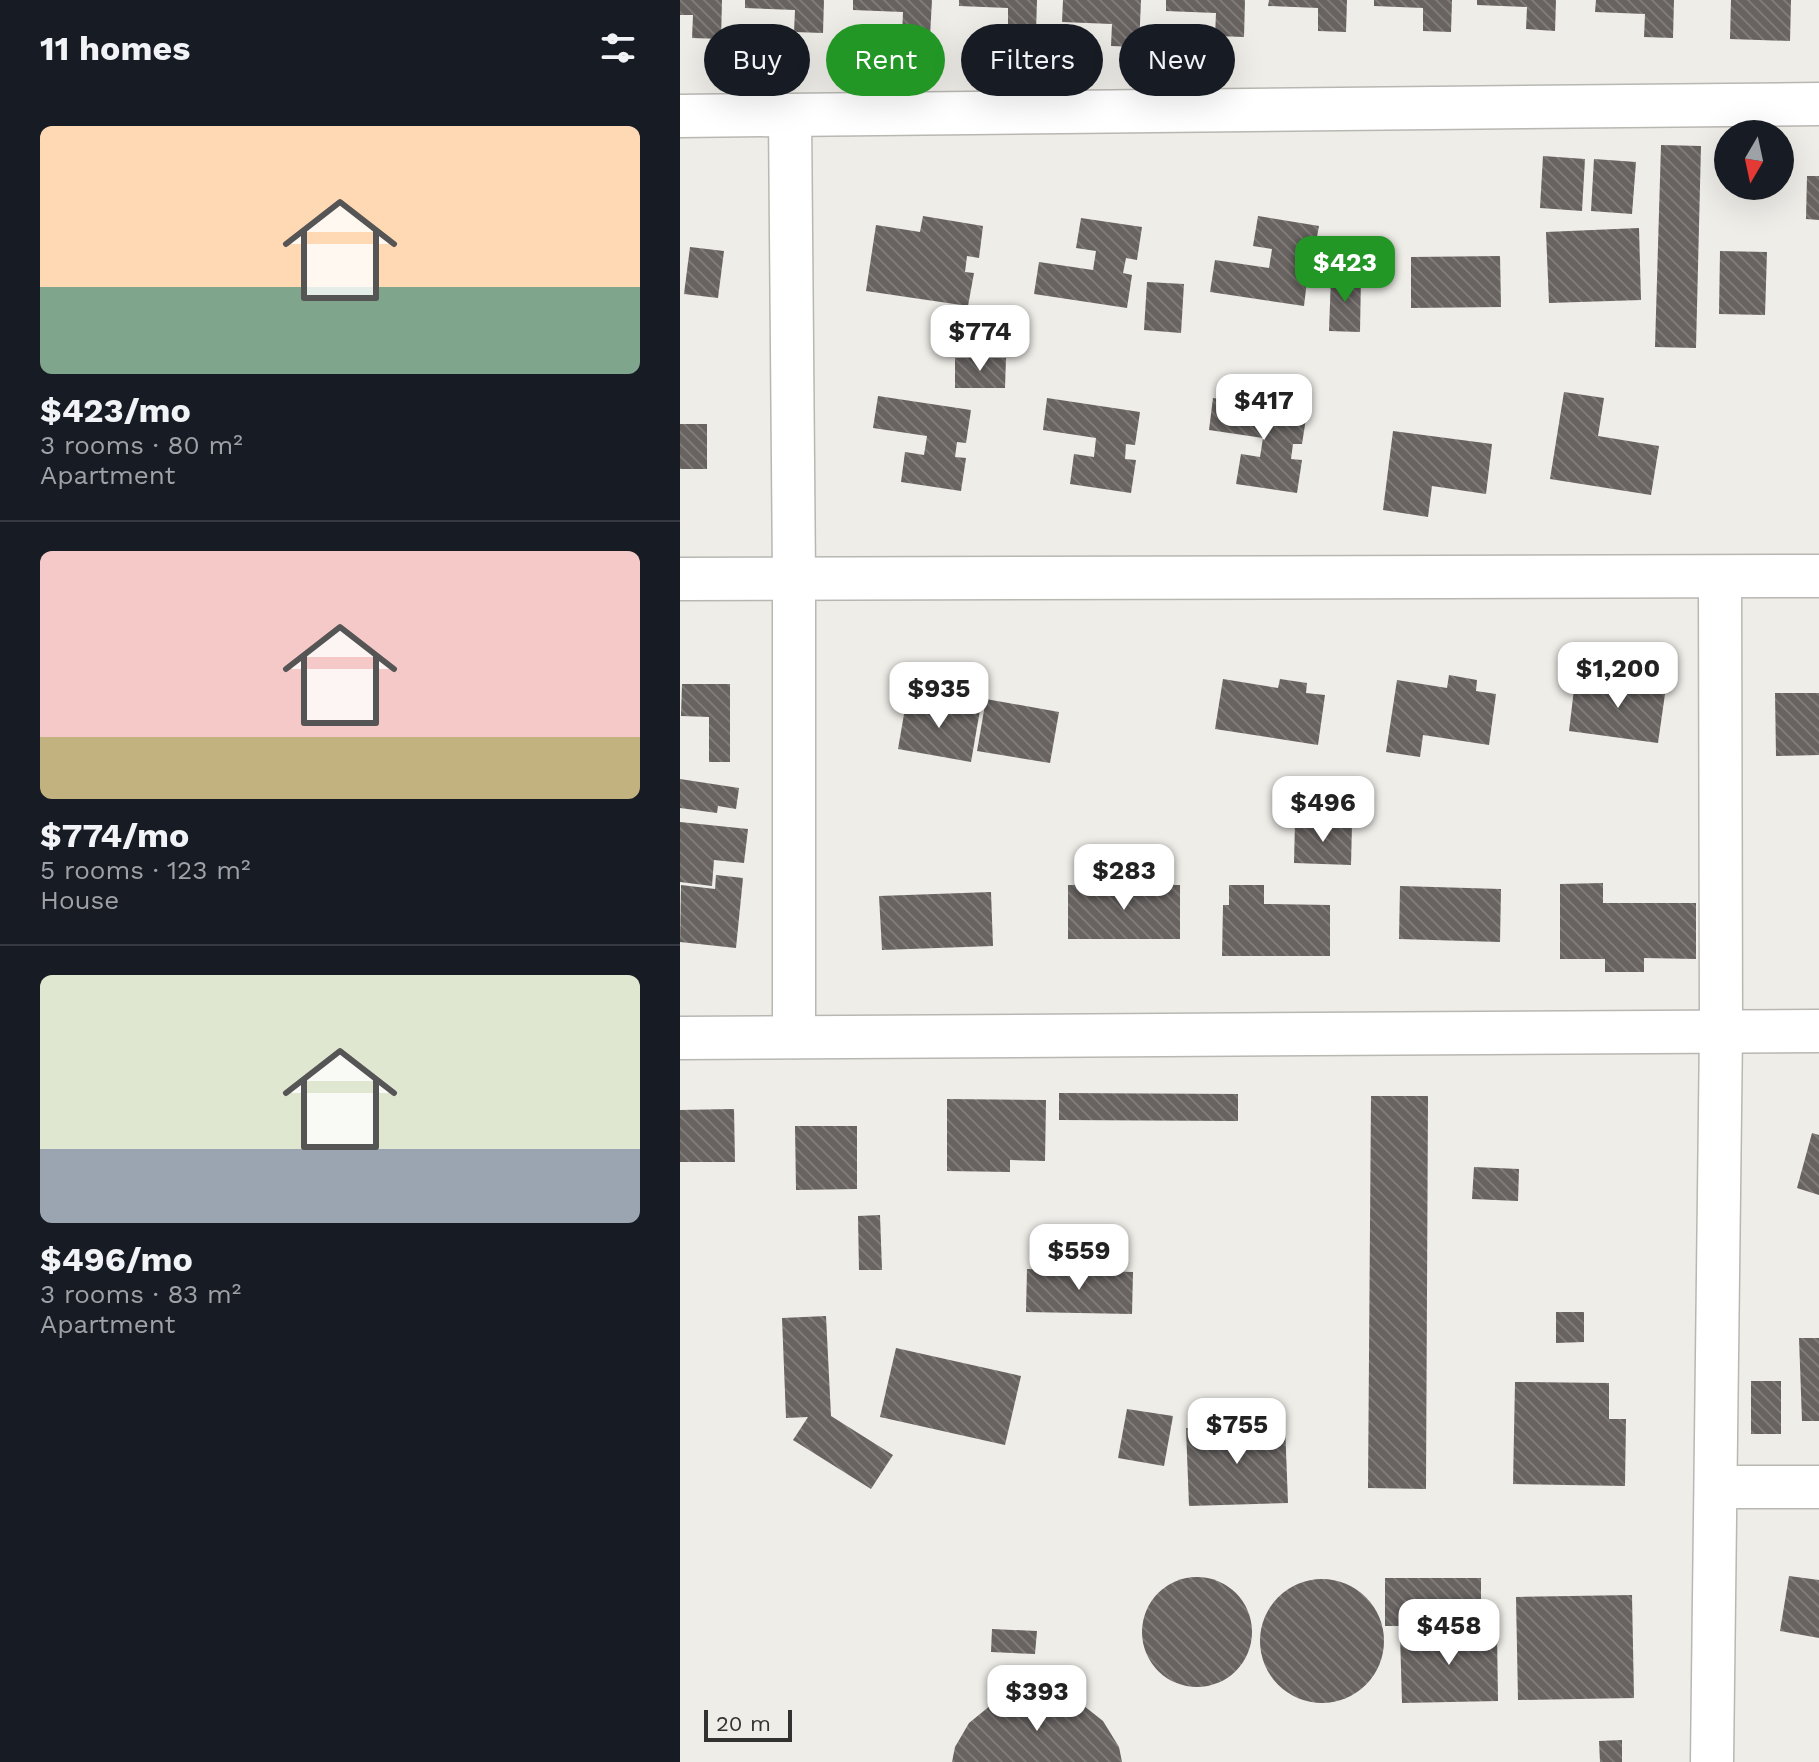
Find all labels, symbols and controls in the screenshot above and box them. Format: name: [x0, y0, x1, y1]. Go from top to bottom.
chip: Buy: [704, 24, 810, 96]
chip: Rent: [826, 24, 945, 96]
chip: Filters: [961, 24, 1103, 96]
chip: New: [1119, 24, 1235, 96]
icon: filters: [596, 26, 640, 70]
text: 11 homes: [40, 28, 190, 68]
north arrow: [1714, 120, 1794, 200]
map controls: [1714, 120, 1794, 200]
icon: home: [268, 178, 412, 322]
pin: $423: [1298, 236, 1392, 304]
text: $423: [1313, 247, 1377, 277]
pin: $774: [933, 305, 1027, 373]
text: $774: [949, 316, 1011, 346]
pin: $417: [1217, 374, 1311, 442]
text: $417: [1234, 385, 1294, 415]
text: $423/mo: [40, 390, 191, 430]
text: 3 rooms · 80 m²: [40, 430, 243, 460]
text: Apartment: [40, 460, 176, 490]
icon: home: [268, 603, 412, 747]
pin: $1,200: [1553, 642, 1683, 710]
text: $1,200: [1576, 653, 1660, 683]
pin: $935: [892, 662, 986, 730]
text: $935: [907, 673, 971, 703]
pin: $496: [1276, 776, 1370, 844]
text: $496: [1290, 787, 1356, 817]
text: $774/mo: [40, 815, 189, 855]
pin: $283: [1077, 844, 1171, 912]
text: 5 rooms · 123 m²: [40, 855, 251, 885]
text: $283: [1092, 855, 1156, 885]
text: House: [40, 885, 119, 915]
icon: home: [268, 1027, 412, 1171]
pin: $559: [1032, 1224, 1126, 1292]
text: $559: [1048, 1235, 1111, 1265]
text: $496/mo: [40, 1239, 193, 1279]
text: 3 rooms · 83 m²: [40, 1279, 241, 1309]
text: Apartment: [40, 1309, 176, 1339]
pin: $755: [1190, 1398, 1284, 1466]
text: $755: [1206, 1409, 1268, 1439]
pin: $458: [1402, 1599, 1496, 1667]
text: $458: [1417, 1610, 1481, 1640]
pin: $393: [990, 1665, 1084, 1733]
text: $393: [1005, 1676, 1069, 1706]
scale bar: [704, 1706, 792, 1742]
text: 20 m: [716, 1711, 771, 1736]

